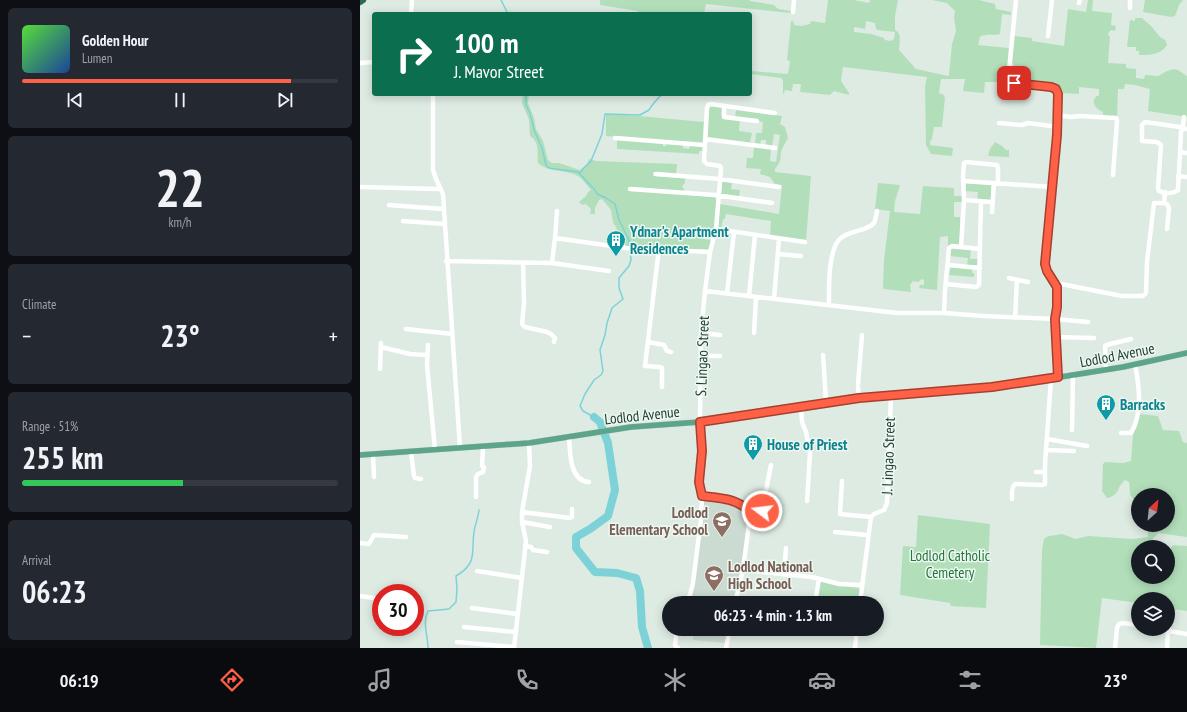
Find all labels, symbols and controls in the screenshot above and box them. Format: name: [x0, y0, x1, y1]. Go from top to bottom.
text: 100 m: [454, 24, 518, 61]
icon: right: [388, 28, 440, 80]
text: Golden Hour: [82, 31, 149, 50]
text: Lumen: [82, 50, 112, 67]
text: J. Mavor Street: [454, 60, 544, 83]
pin: [997, 66, 1031, 100]
icon: arrive: [1003, 72, 1025, 94]
icon: previous: [64, 89, 86, 111]
icon: pause: [169, 89, 191, 111]
icon: next: [274, 89, 296, 111]
text: 22: [155, 154, 205, 221]
text: km/h: [168, 214, 192, 231]
place label: Ydnar's Apartment Residences: [629, 222, 729, 258]
building icon: Ydnar's Apartment Residences: [605, 229, 627, 257]
text: Climate: [22, 296, 56, 313]
street label: S. Lingao Street: [691, 315, 713, 397]
text: 23°: [160, 316, 200, 355]
text: −: [22, 322, 31, 350]
text: +: [329, 322, 338, 350]
street label: Lodlod Avenue: [1078, 338, 1156, 372]
building icon: Barracks: [1095, 393, 1117, 421]
place label: Barracks: [1120, 395, 1165, 414]
street label: Lodlod Avenue: [603, 402, 681, 428]
street label: J. Lingao Street: [877, 417, 899, 496]
text: Range · 51%: [22, 418, 78, 435]
building icon: House of Priest: [742, 433, 764, 461]
place label: House of Priest: [767, 435, 848, 454]
text: 255 km: [22, 438, 103, 477]
north arrow: [1131, 488, 1175, 532]
map controls: [1131, 488, 1175, 636]
position arrow: [741, 490, 783, 532]
place label: Lodlod Elementary School: [609, 503, 708, 539]
school or university icon: Lodlod Elementary School: [711, 510, 733, 538]
button: search: [1131, 540, 1175, 584]
park label: Lodlod Catholic Cemetery: [910, 546, 991, 582]
text: Arrival: [22, 552, 51, 569]
place label: Lodlod National High School: [728, 557, 813, 593]
school or university icon: Lodlod National High School: [703, 564, 725, 592]
text: 06:23: [22, 572, 87, 611]
speed limit sign: 30: [372, 584, 424, 636]
button: layers: [1131, 592, 1175, 636]
text: 06:23 · 4 min · 1.3 km: [714, 606, 832, 625]
icon: directions: [218, 666, 246, 694]
icon: music: [366, 666, 394, 694]
icon: phone: [513, 666, 541, 694]
icon: climate: [661, 666, 689, 694]
icon: car: [808, 666, 836, 694]
icon: filters: [956, 666, 984, 694]
text: 06:19: [60, 669, 99, 692]
text: 23°: [1103, 669, 1127, 692]

